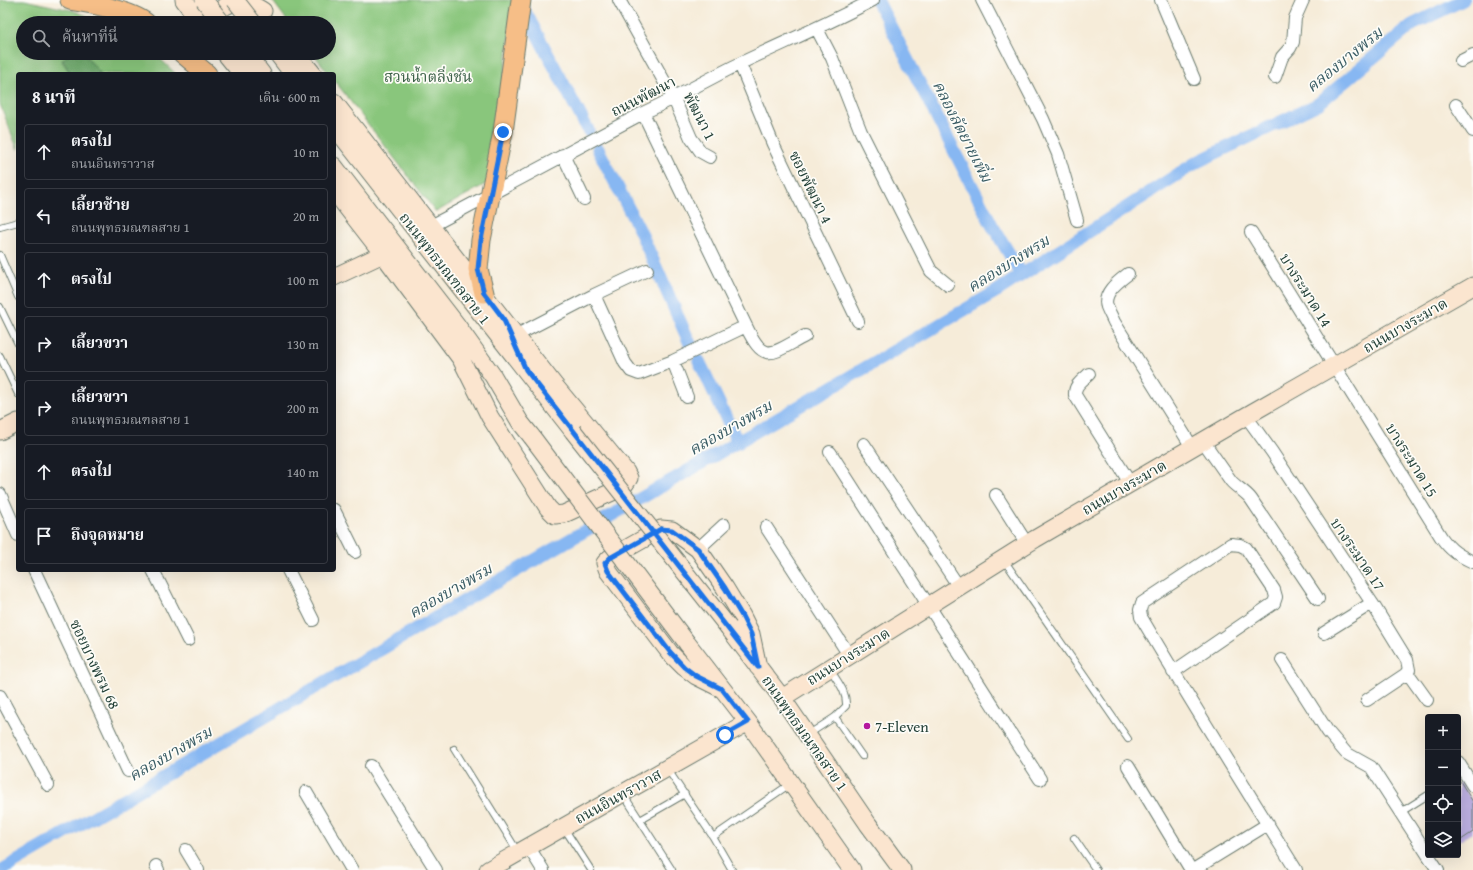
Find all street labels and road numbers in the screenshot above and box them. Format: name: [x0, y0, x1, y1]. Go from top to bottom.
street label: ถนนพัฒนา: [607, 71, 679, 121]
street label: พัฒนา 1: [679, 88, 721, 144]
street label: ซอยพัฒนา 4: [784, 147, 838, 227]
street label: ถนนพุทธมณฑลสาย 1: [394, 208, 495, 329]
street label: บางระมาด 14: [1275, 249, 1337, 331]
street label: ถนนบางระมาด: [1359, 292, 1451, 358]
street label: บางระมาด 15: [1381, 419, 1443, 501]
street label: ถนนบางระมาด: [1078, 454, 1170, 520]
street label: บางระมาด 17: [1326, 514, 1390, 594]
street label: ซอยบางพรม 68: [65, 616, 125, 712]
street label: ถนนบางระมาด: [802, 622, 894, 690]
street label: ถนนพุทธมณฑลสาย 1: [756, 671, 853, 796]
street label: ถนนอินทราวาส: [571, 763, 665, 829]

